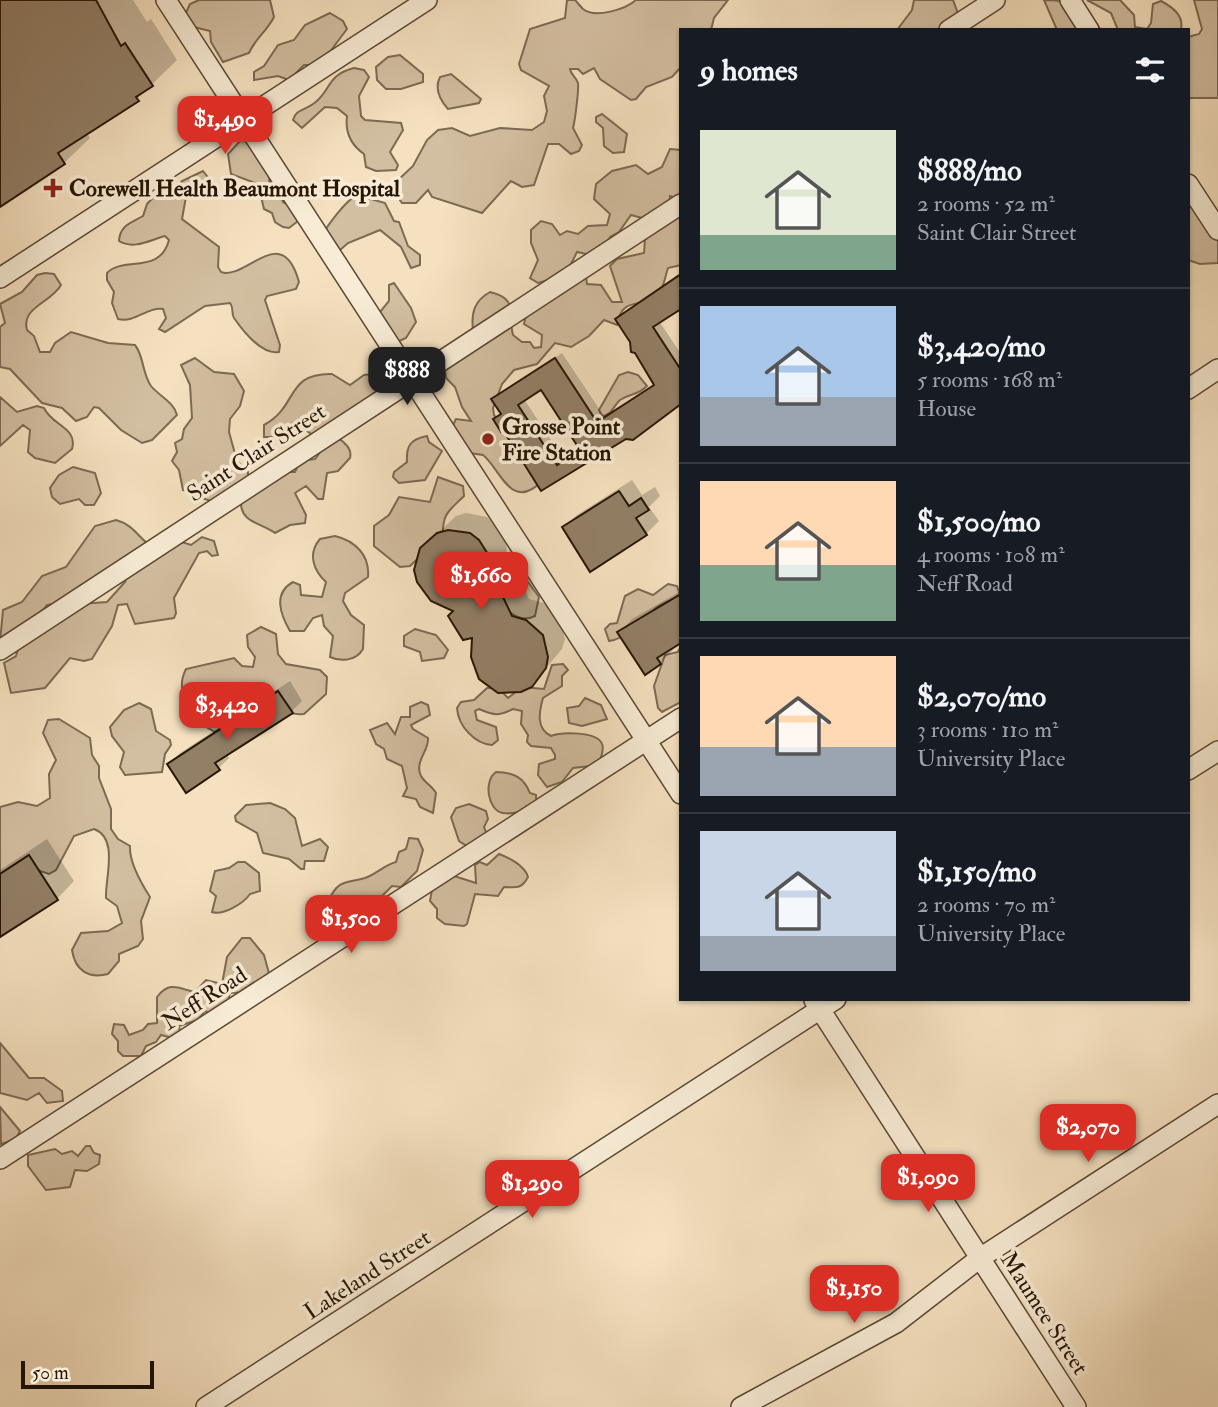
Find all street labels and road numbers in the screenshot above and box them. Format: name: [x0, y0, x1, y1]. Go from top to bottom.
street label: Saint Clair Street: [181, 397, 331, 508]
street label: Neff Road: [156, 960, 252, 1037]
street label: Lakeland Street: [299, 1223, 436, 1326]
street label: Maumee Street: [994, 1246, 1095, 1380]

